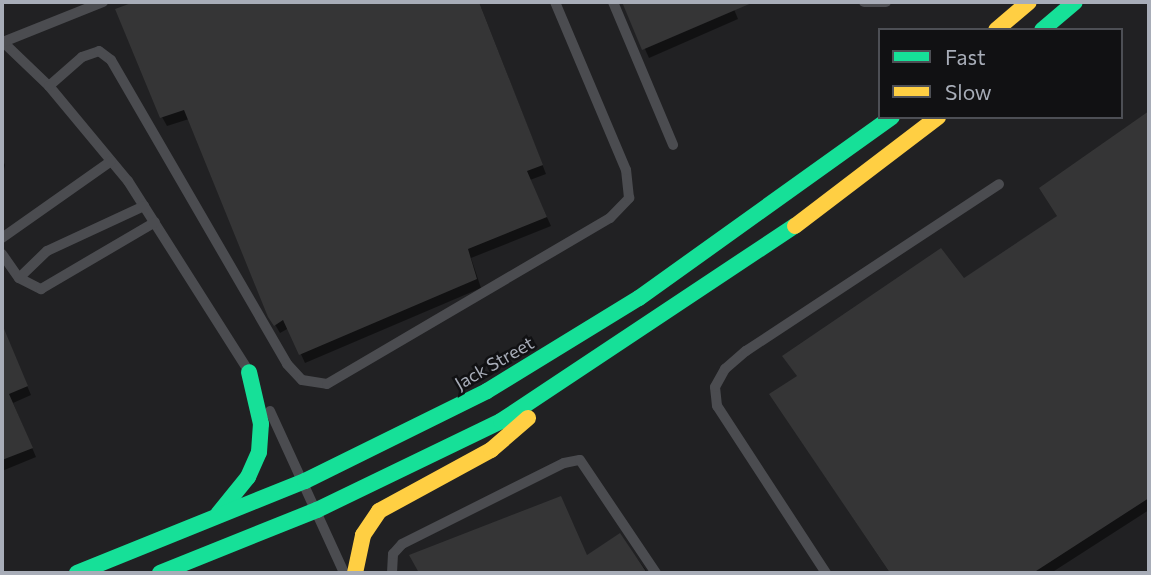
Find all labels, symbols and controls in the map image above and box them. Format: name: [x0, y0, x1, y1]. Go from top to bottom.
legend: [878, 28, 1123, 119]
text: Fast: [945, 44, 986, 69]
text: Slow: [945, 79, 992, 104]
street label: Jack Street: [451, 332, 537, 394]

